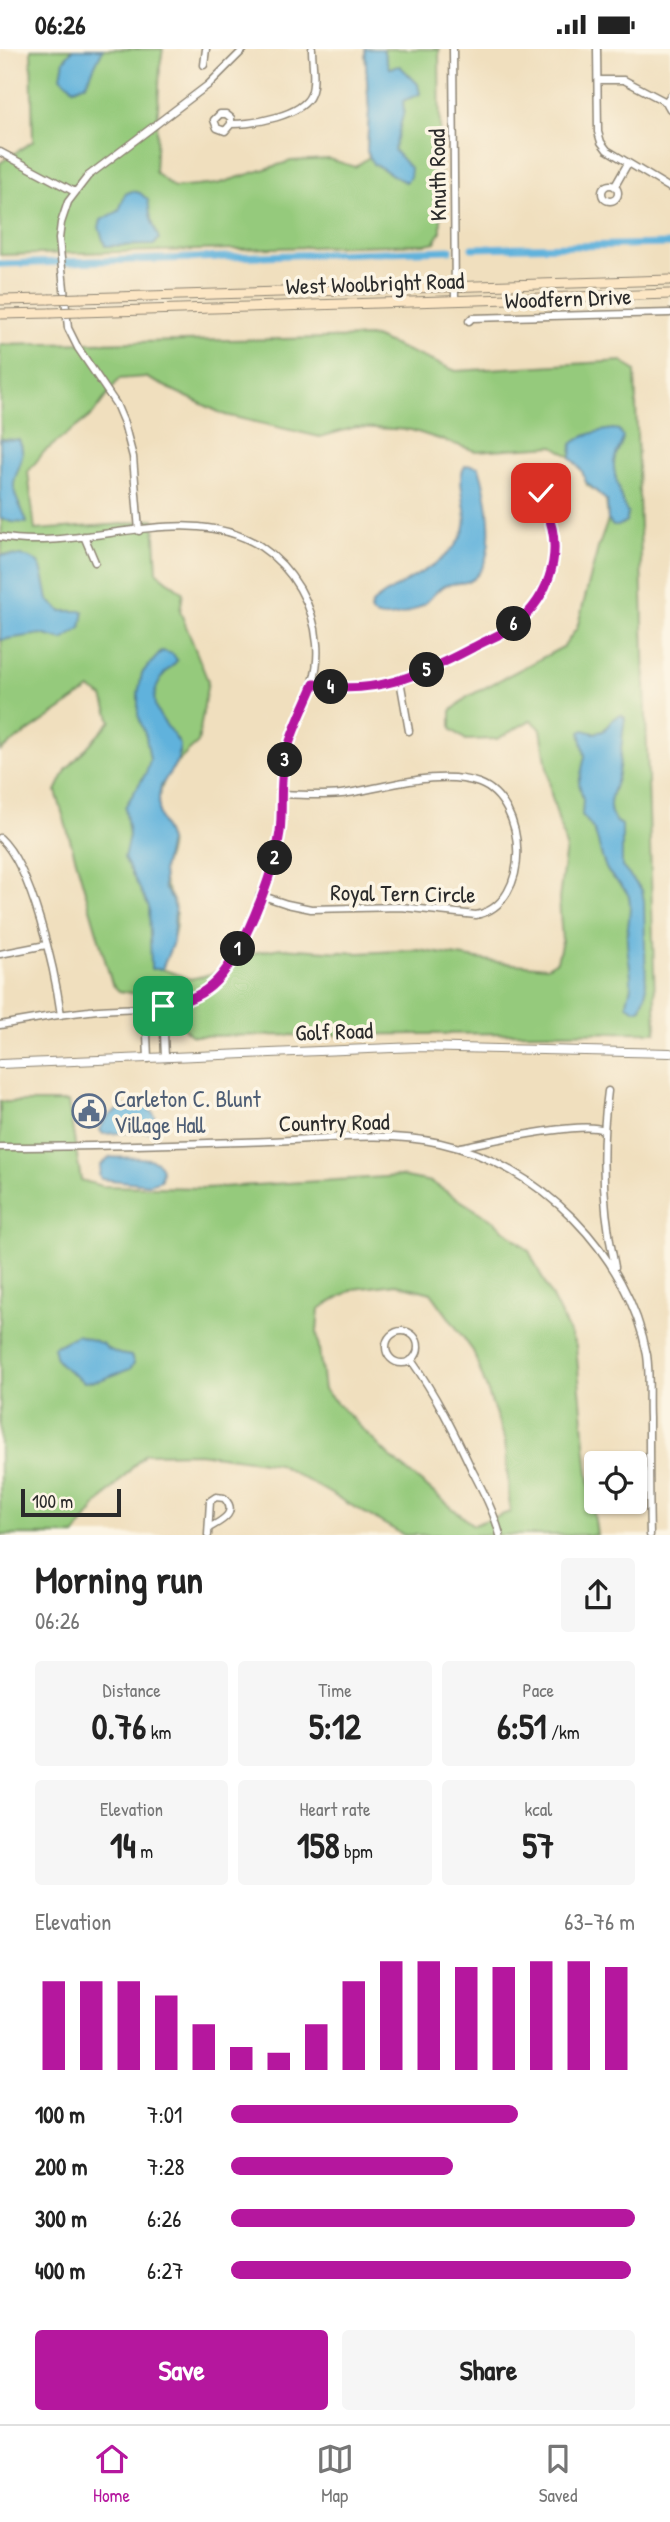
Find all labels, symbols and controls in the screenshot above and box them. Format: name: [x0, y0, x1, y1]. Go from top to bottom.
text: 06:26: [35, 7, 86, 42]
street label: Knuth Road: [421, 129, 453, 221]
street label: West Woolbright Road: [285, 264, 465, 302]
street label: Woodfern Drive: [504, 280, 632, 316]
pin: [511, 463, 571, 523]
icon: check: [522, 474, 560, 512]
pin: 6: [496, 607, 532, 641]
text: 6: [510, 610, 517, 636]
pin: 5: [410, 653, 444, 687]
text: 5: [422, 656, 431, 682]
pin: 4: [314, 669, 348, 705]
text: 4: [327, 673, 334, 699]
pin: 3: [268, 743, 302, 777]
text: 3: [280, 746, 289, 772]
pin: 2: [258, 841, 292, 875]
text: 2: [270, 844, 279, 870]
street label: Royal Tern Circle: [330, 876, 476, 910]
pin: 1: [220, 932, 256, 967]
text: 1: [234, 935, 241, 961]
pin: [133, 976, 193, 1036]
icon: arrive: [144, 987, 182, 1025]
street label: Golf Road: [295, 1014, 373, 1048]
place label: Carleton C. Blunt Village Hall: [114, 1083, 262, 1140]
public building icon: Carleton C. Blunt Village Hall: [70, 1092, 108, 1130]
street label: Country Road: [278, 1106, 390, 1138]
map controls: [584, 1451, 647, 1514]
button: locate: [584, 1451, 647, 1514]
scale bar: [21, 1486, 121, 1518]
text: 100 m: [32, 1488, 73, 1514]
text: Morning run: [35, 1553, 203, 1605]
button: share: [561, 1558, 635, 1632]
text: 06:26: [35, 1605, 80, 1636]
text: Distance: [103, 1677, 161, 1703]
text: Time: [318, 1677, 352, 1703]
text: Pace: [523, 1677, 554, 1703]
text: 0.76: [92, 1703, 146, 1750]
text: 5:12: [309, 1703, 361, 1750]
text: 6:51: [497, 1703, 547, 1750]
text: km: [146, 1719, 171, 1745]
text: /km: [547, 1719, 580, 1745]
text: Elevation: [100, 1796, 163, 1822]
text: Heart rate: [300, 1796, 370, 1822]
text: kcal: [524, 1796, 552, 1822]
text: 14: [110, 1822, 136, 1869]
text: 158: [297, 1822, 340, 1869]
text: 57: [522, 1822, 554, 1869]
text: m: [136, 1838, 153, 1864]
text: bpm: [340, 1838, 373, 1864]
text: Elevation: [35, 1906, 111, 1937]
text: 63–76 m: [564, 1906, 635, 1937]
text: 100 m: [35, 2099, 85, 2130]
text: 7:01: [147, 2099, 182, 2130]
text: 200 m: [35, 2151, 87, 2182]
text: 7:28: [147, 2151, 184, 2182]
text: 300 m: [35, 2203, 87, 2234]
text: 6:26: [147, 2203, 181, 2234]
text: 400 m: [35, 2255, 85, 2286]
text: 6:27: [147, 2255, 184, 2286]
button: Save: [35, 2330, 328, 2410]
button: Share: [342, 2330, 635, 2410]
tab: Home: [93, 2440, 131, 2508]
tab: Map: [316, 2440, 354, 2508]
tab: Saved: [539, 2440, 577, 2508]

